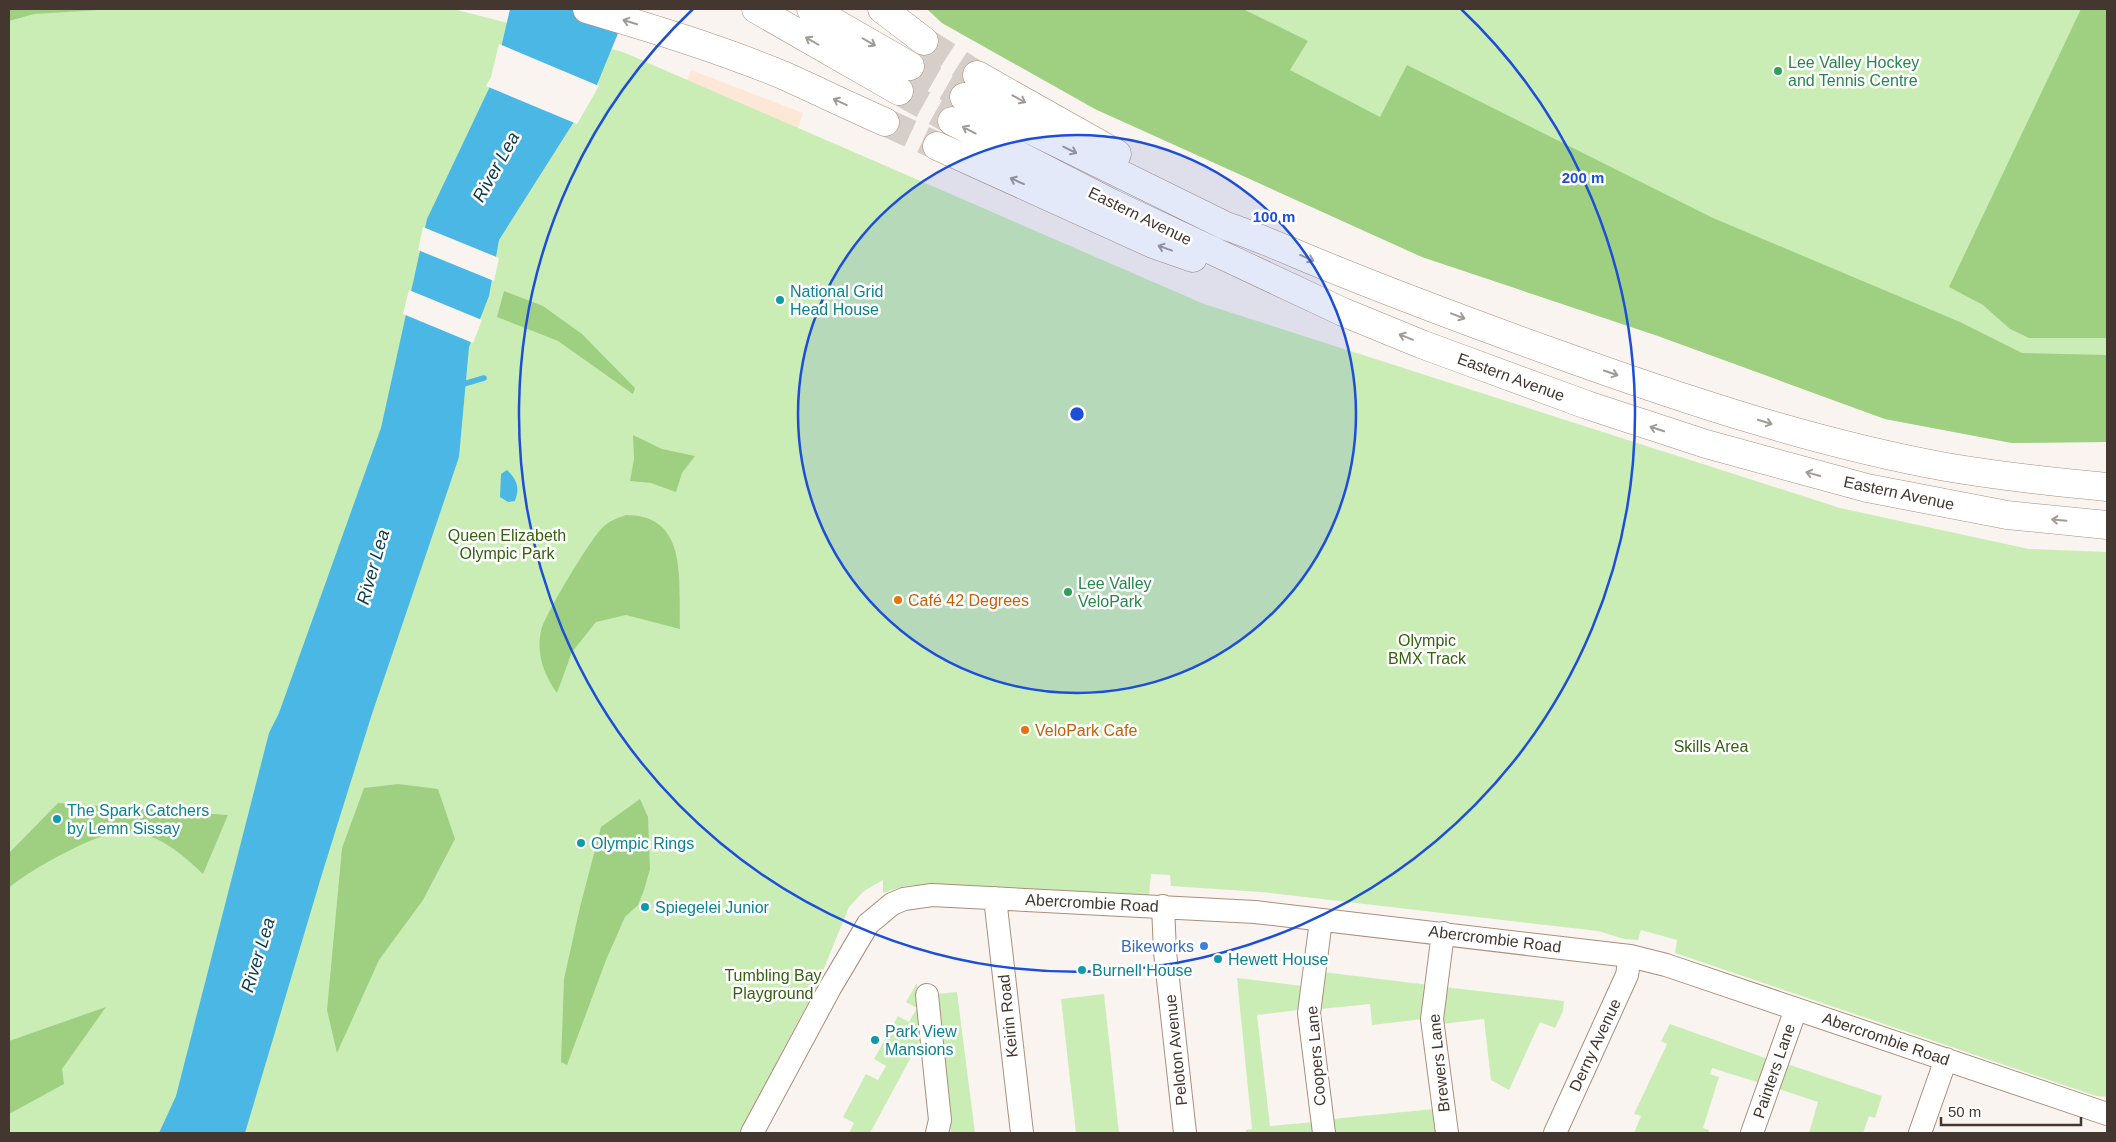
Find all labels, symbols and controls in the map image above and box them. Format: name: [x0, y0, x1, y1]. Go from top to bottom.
one-way arrow: [622, 16, 638, 26]
one-way arrow: [805, 35, 819, 45]
one-way arrow: [861, 38, 875, 48]
place label: Lee Valley Hockey and Tennis Centre: [1788, 54, 1919, 89]
marker: Lee Valley Hockey and Tennis Centre: [1772, 65, 1784, 77]
one-way arrow: [1011, 95, 1026, 104]
one-way arrow: [833, 96, 848, 106]
one-way arrow: [962, 124, 976, 134]
water label: River Lea: [469, 128, 523, 206]
one-way arrow: [1062, 146, 1077, 155]
text: 200 m: [1562, 169, 1604, 186]
one-way arrow: [1010, 176, 1025, 185]
street label: Eastern Avenue: [1086, 184, 1194, 248]
text: 100 m: [1253, 208, 1295, 225]
one-way arrow: [1158, 243, 1173, 252]
one-way arrow: [1299, 253, 1314, 263]
place label: National Grid Head House: [790, 283, 883, 318]
marker: National Grid Head House: [774, 294, 786, 306]
one-way arrow: [1450, 312, 1465, 321]
one-way arrow: [1399, 332, 1414, 342]
street label: Eastern Avenue: [1455, 350, 1567, 404]
one-way arrow: [1602, 368, 1618, 378]
centre of rings: [1068, 405, 1086, 423]
one-way arrow: [1757, 418, 1773, 428]
one-way arrow: [1650, 424, 1666, 433]
one-way arrow: [1806, 469, 1822, 479]
street label: Eastern Avenue: [1842, 473, 1956, 513]
one-way arrow: [2051, 515, 2067, 525]
water label: River Lea: [353, 527, 393, 607]
park label: Queen Elizabeth Olympic Park: [448, 527, 566, 562]
place label: Lee Valley VeloPark: [1078, 575, 1152, 610]
marker: Lee Valley VeloPark: [1062, 586, 1074, 598]
place label: Café 42 Degrees: [908, 592, 1029, 609]
marker: Café 42 Degrees: [892, 594, 904, 606]
park label: Olympic BMX Track: [1388, 632, 1467, 667]
place label: VeloPark Cafe: [1035, 722, 1137, 739]
marker: VeloPark Cafe: [1019, 724, 1031, 736]
park label: Skills Area: [1674, 738, 1748, 755]
place label: The Spark Catchers by Lemn Sissay: [67, 802, 209, 837]
marker: The Spark Catchers by Lemn Sissay: [51, 813, 63, 825]
place label: Olympic Rings: [591, 835, 694, 852]
marker: Olympic Rings: [575, 837, 587, 849]
street label: Abercrombie Road: [1025, 891, 1159, 915]
place label: Spiegelei Junior: [655, 899, 770, 916]
marker: Spiegelei Junior: [639, 901, 651, 913]
water label: River Lea: [237, 915, 279, 995]
street label: Abercrombie Road: [1428, 922, 1562, 956]
place label: Bikeworks: [1121, 938, 1194, 955]
marker: Bikeworks: [1198, 940, 1210, 952]
place label: Hewett House: [1228, 951, 1329, 968]
marker: Hewett House: [1212, 953, 1224, 965]
place label: Burnell House: [1092, 962, 1193, 979]
marker: Burnell House: [1076, 964, 1088, 976]
park label: Tumbling Bay Playground: [724, 967, 822, 1002]
street label: Keirin Road: [995, 974, 1021, 1058]
street label: Peloton Avenue: [1162, 993, 1190, 1106]
street label: Derny Avenue: [1566, 996, 1624, 1094]
street label: Coopers Lane: [1303, 1005, 1329, 1107]
street label: Abercrombie Road: [1820, 1009, 1952, 1069]
street label: Brewers Lane: [1425, 1013, 1453, 1113]
street label: Painters Lane: [1750, 1021, 1798, 1120]
place label: Park View Mansions: [885, 1023, 957, 1058]
marker: Park View Mansions: [869, 1034, 881, 1046]
scale bar: [1941, 1094, 2081, 1126]
text: 50 m: [1948, 1103, 1981, 1120]

